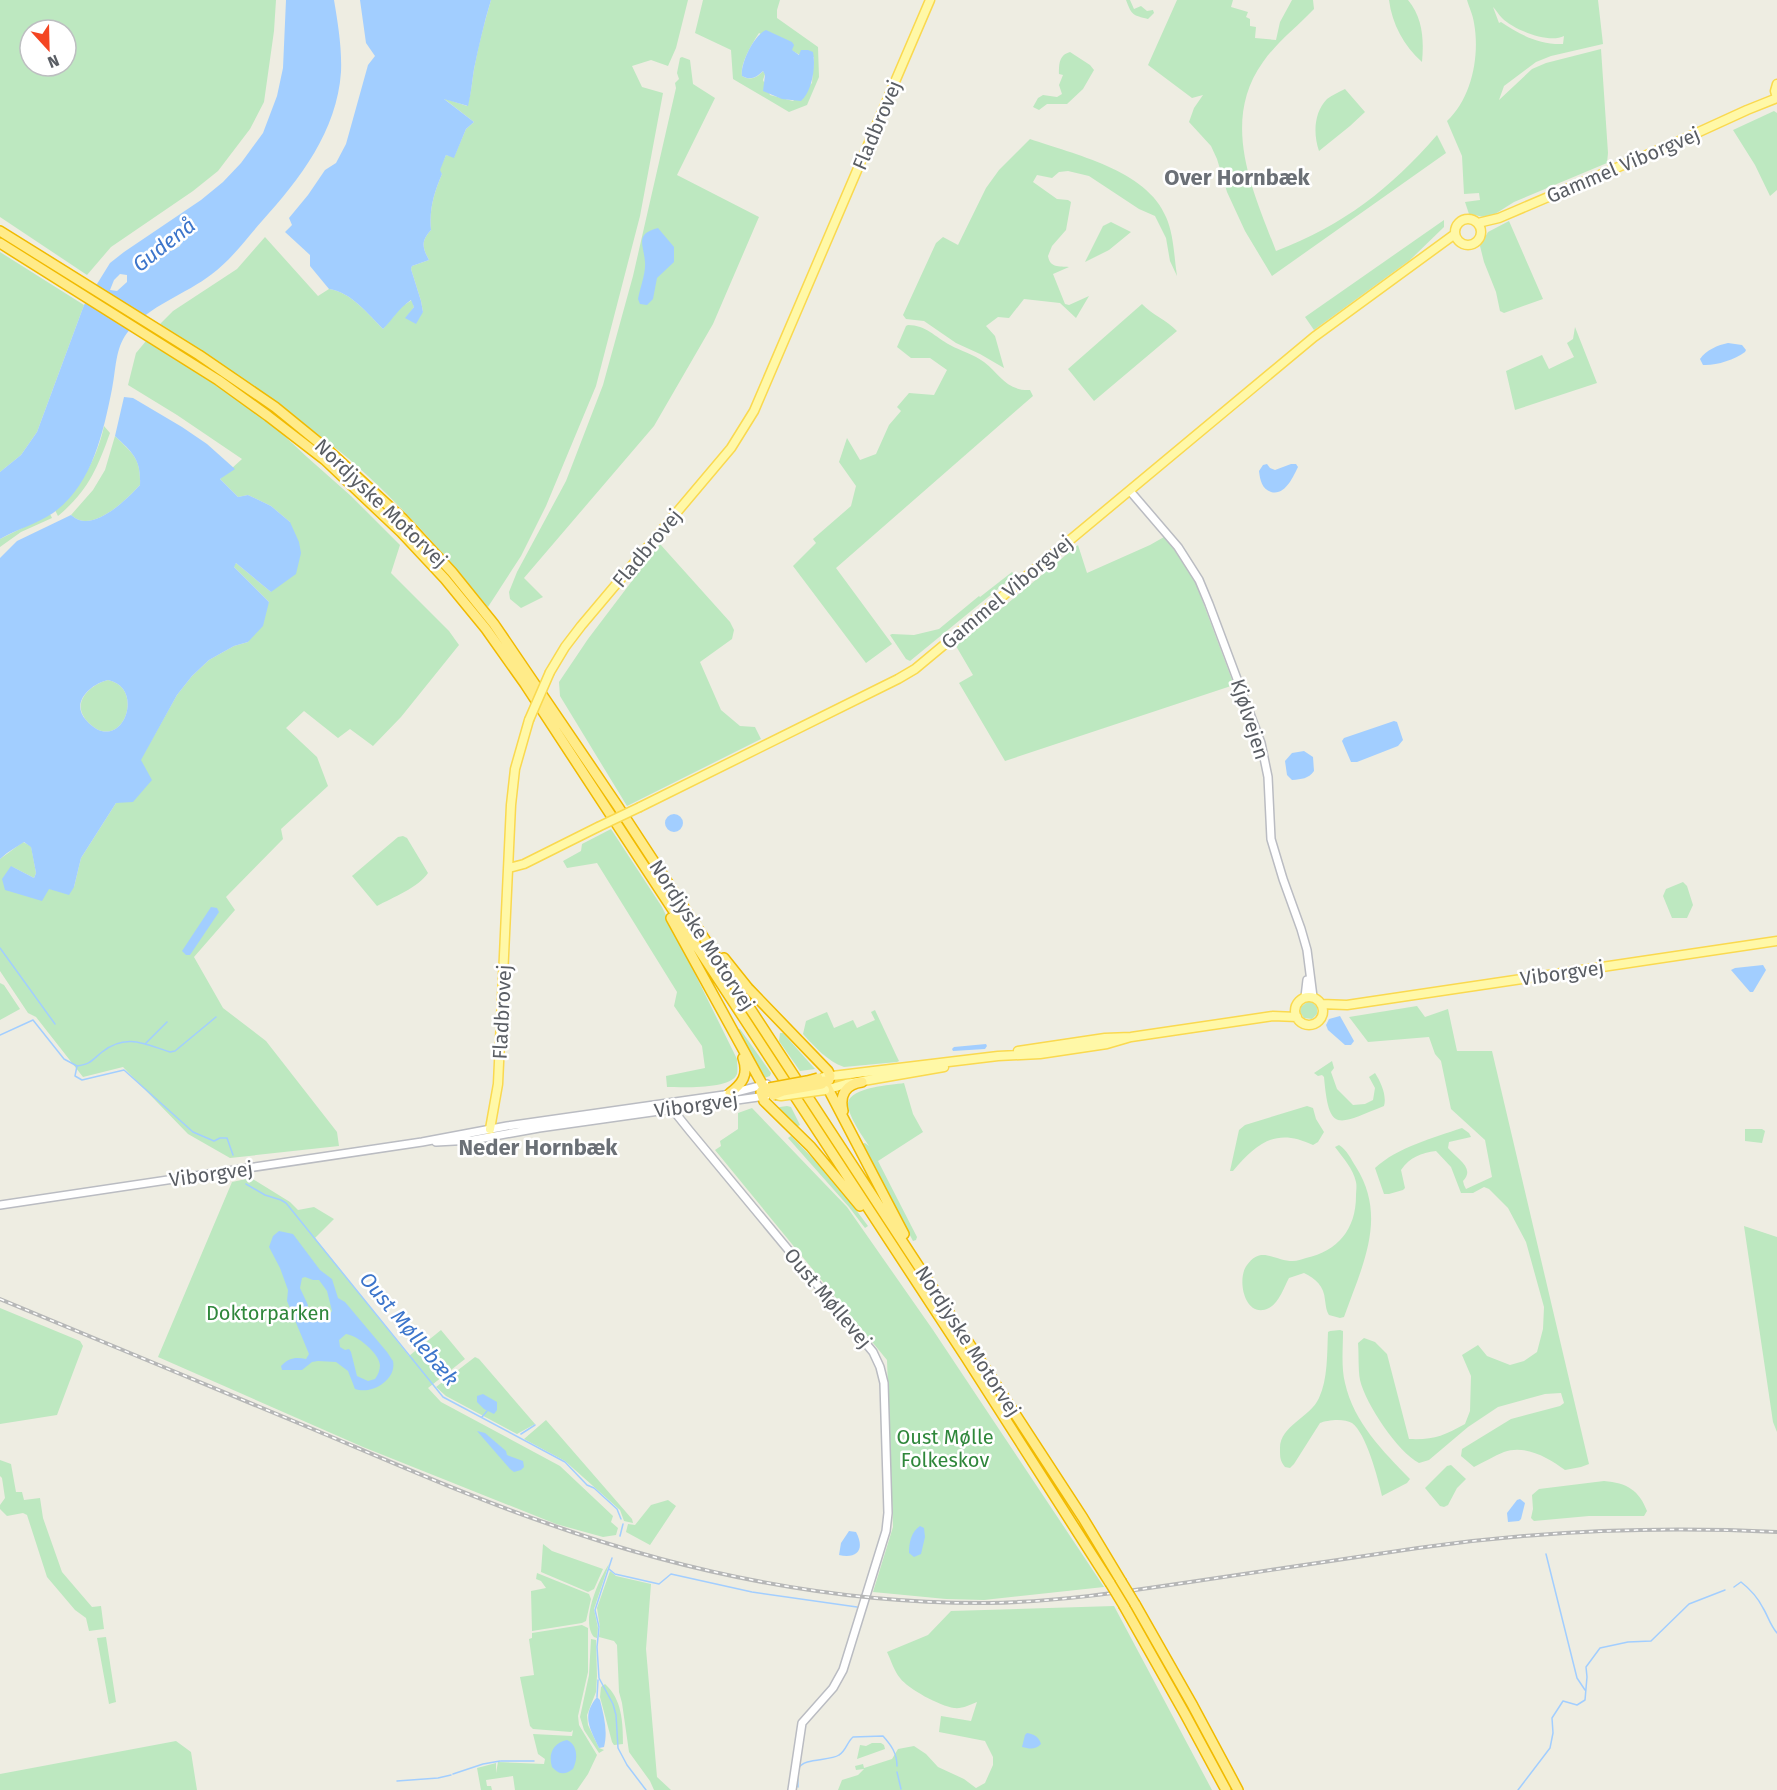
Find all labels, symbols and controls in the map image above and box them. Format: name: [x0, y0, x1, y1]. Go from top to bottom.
north arrow: [18, 18, 78, 78]
text: N: [45, 51, 62, 72]
street label: Fladbrovej: [847, 77, 907, 173]
street label: Gammel Viborgvej: [1543, 122, 1703, 208]
district label: Over Hornbæk: [1164, 164, 1311, 191]
water label: Gudenå: [127, 212, 201, 278]
street label: Nordjyske Motorvej: [310, 434, 452, 572]
street label: Fladbrovej: [607, 504, 687, 592]
street label: Gammel Viborgvej: [936, 530, 1078, 654]
street label: Kjølvejen: [1226, 676, 1274, 762]
street label: Nordjyske Motorvej: [644, 855, 760, 1015]
street label: Viborgvej: [1519, 955, 1605, 991]
street label: Fladbrovej: [488, 964, 516, 1060]
street label: Viborgvej: [653, 1087, 739, 1123]
district label: Neder Hornbæk: [459, 1134, 618, 1161]
street label: Viborgvej: [168, 1156, 254, 1192]
street label: Oust Møllevej: [779, 1243, 877, 1353]
street label: Nordjyske Motorvej: [910, 1261, 1026, 1421]
water label: Oust Møllebæk: [354, 1267, 464, 1391]
park label: Doktorparken: [206, 1301, 330, 1325]
park label: Oust Mølle Folkeskov: [896, 1425, 994, 1472]

